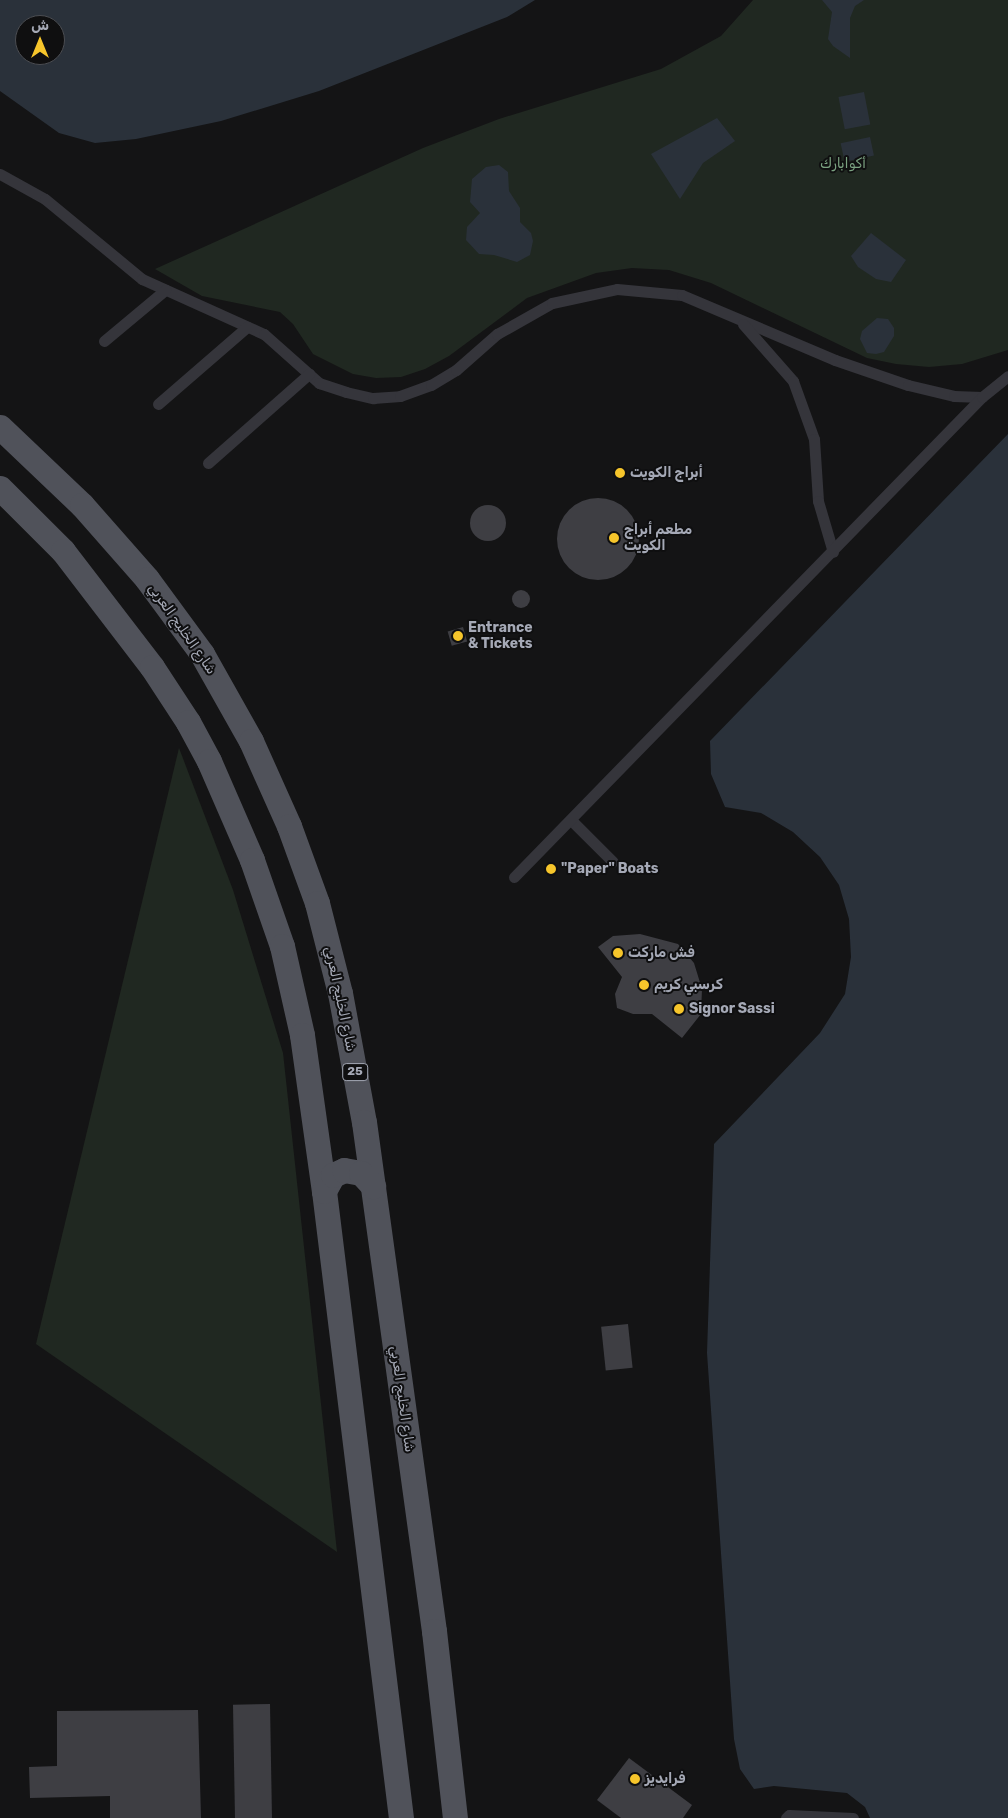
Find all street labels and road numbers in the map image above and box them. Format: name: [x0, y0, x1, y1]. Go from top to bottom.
street label: شارع الخليج العربي: [144, 580, 220, 678]
street label: شارع الخليج العربي: [321, 945, 359, 1053]
road number: 25: [341, 1062, 369, 1082]
street label: شارع الخليج العربي: [386, 1345, 418, 1453]

